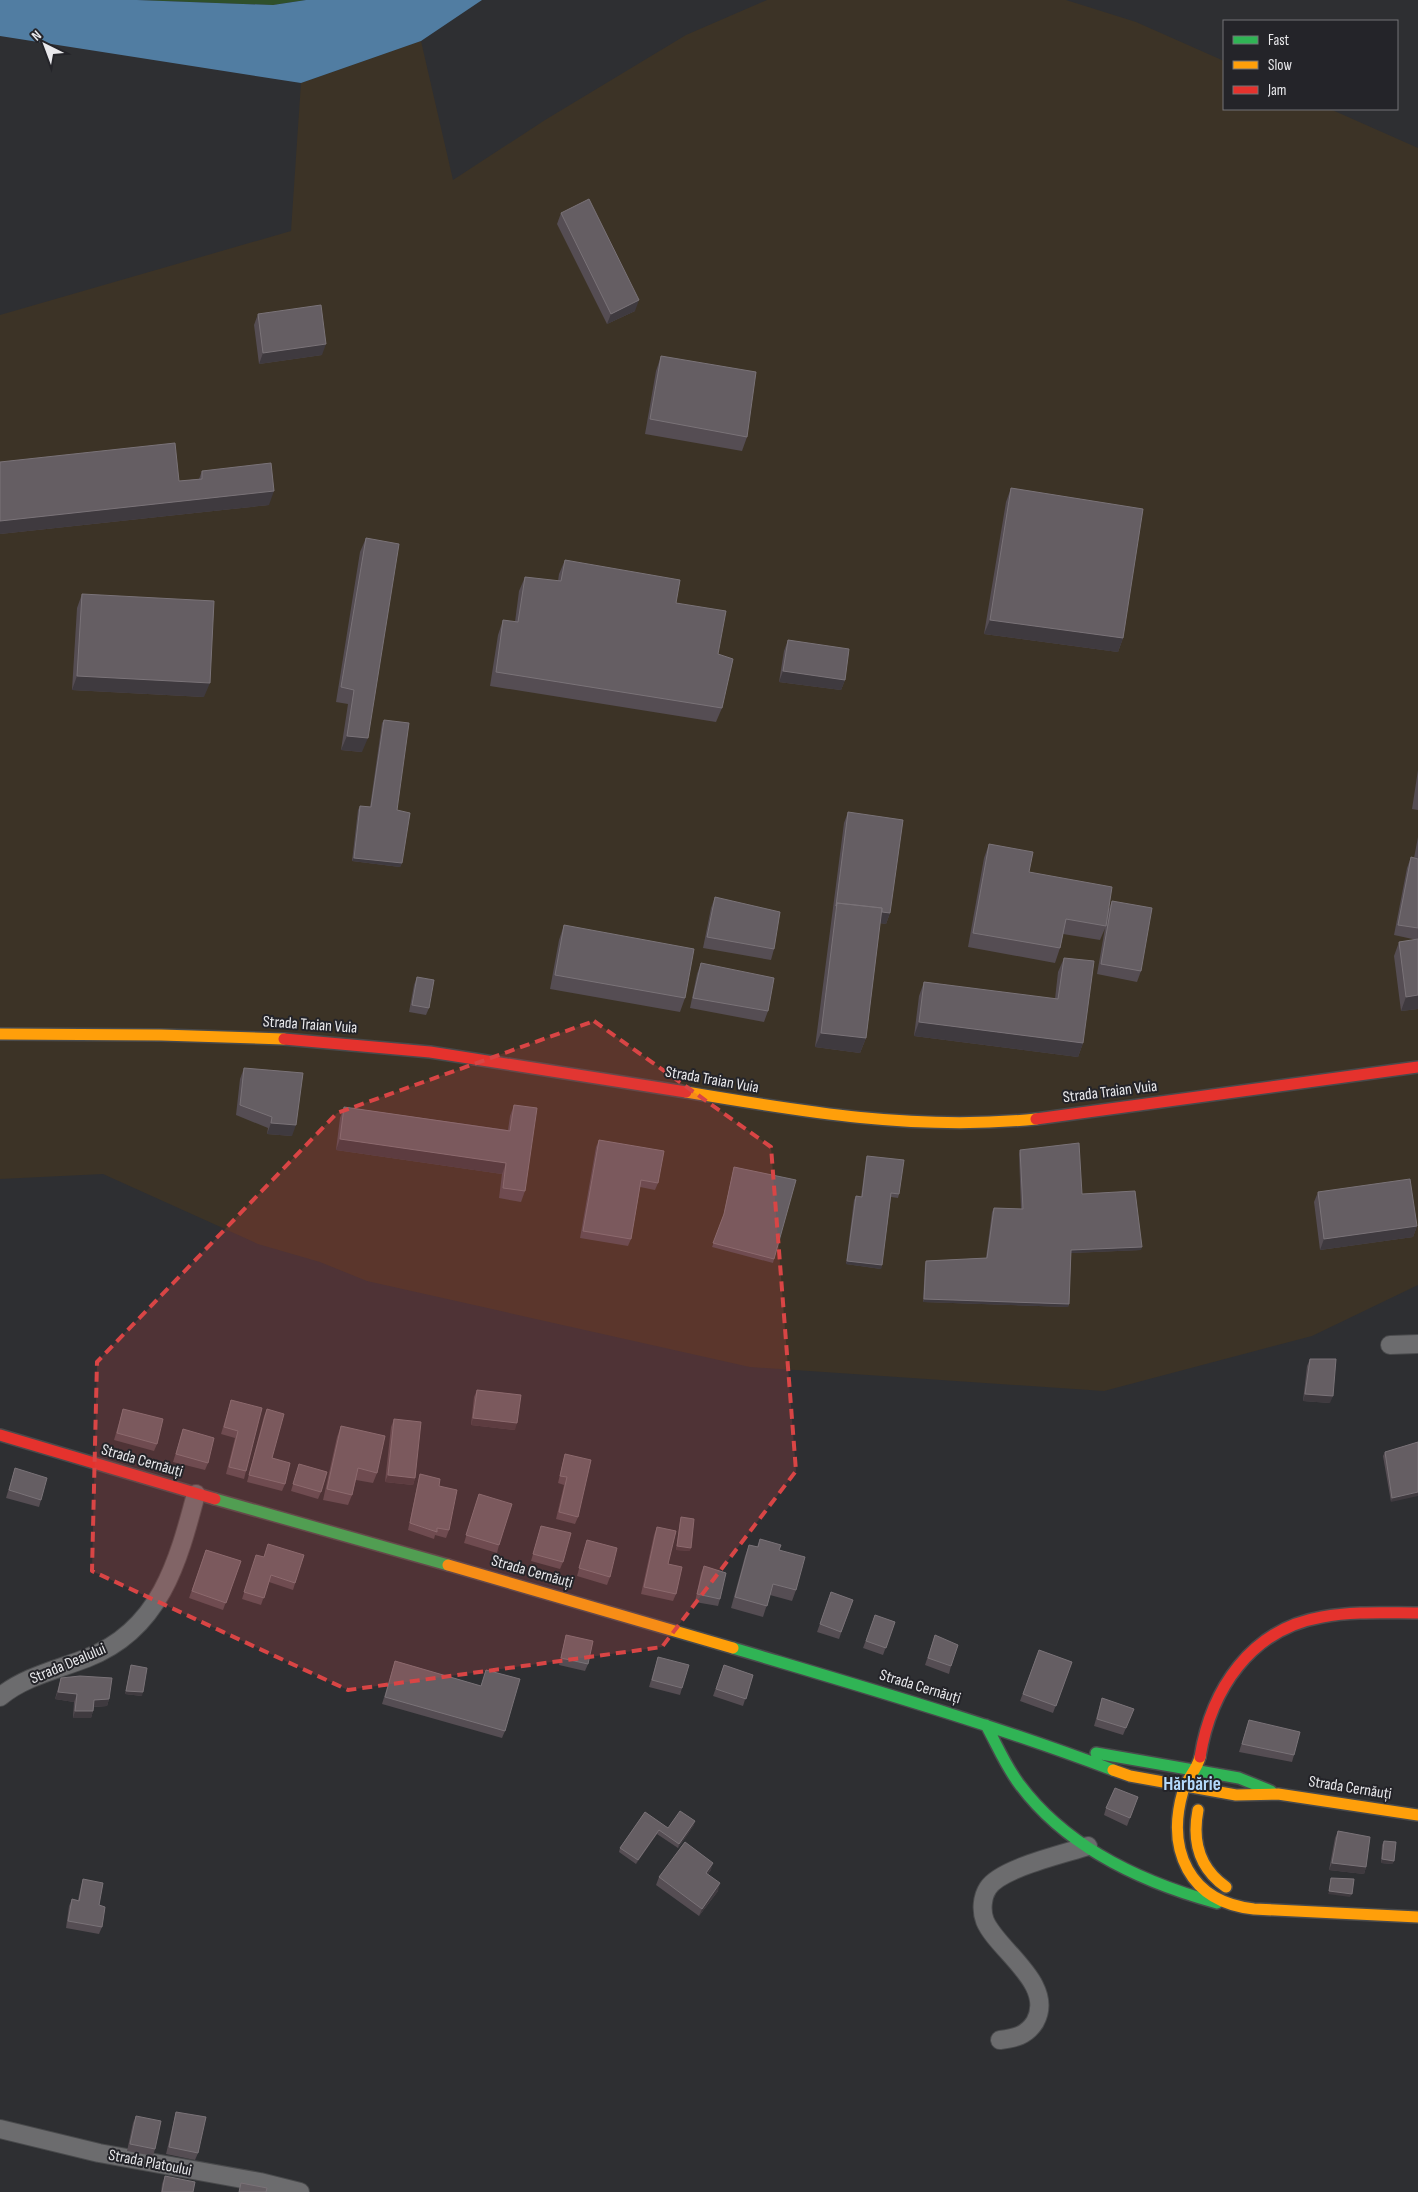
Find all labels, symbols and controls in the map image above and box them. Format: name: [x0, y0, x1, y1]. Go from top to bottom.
north arrow: [20, 20, 70, 70]
legend: [1223, 20, 1398, 110]
text: N: [28, 27, 45, 45]
text: Fast: [1268, 31, 1290, 50]
text: Slow: [1268, 56, 1292, 75]
text: Jam: [1267, 81, 1286, 100]
street label: Strada Traian Vuia: [262, 1012, 358, 1038]
street label: Strada Traian Vuia: [664, 1062, 760, 1098]
street label: Strada Traian Vuia: [1062, 1077, 1158, 1107]
street label: Strada Cernăuți: [99, 1440, 185, 1482]
street label: Strada Cernăuți: [489, 1551, 575, 1593]
street label: Strada Dealului: [27, 1640, 109, 1688]
street label: Strada Cernăuți: [877, 1666, 963, 1708]
street label: Strada Cernăuți: [1307, 1772, 1393, 1804]
district label: Hărbărie: [1163, 1773, 1221, 1796]
street label: Strada Platoului: [107, 2146, 193, 2180]

